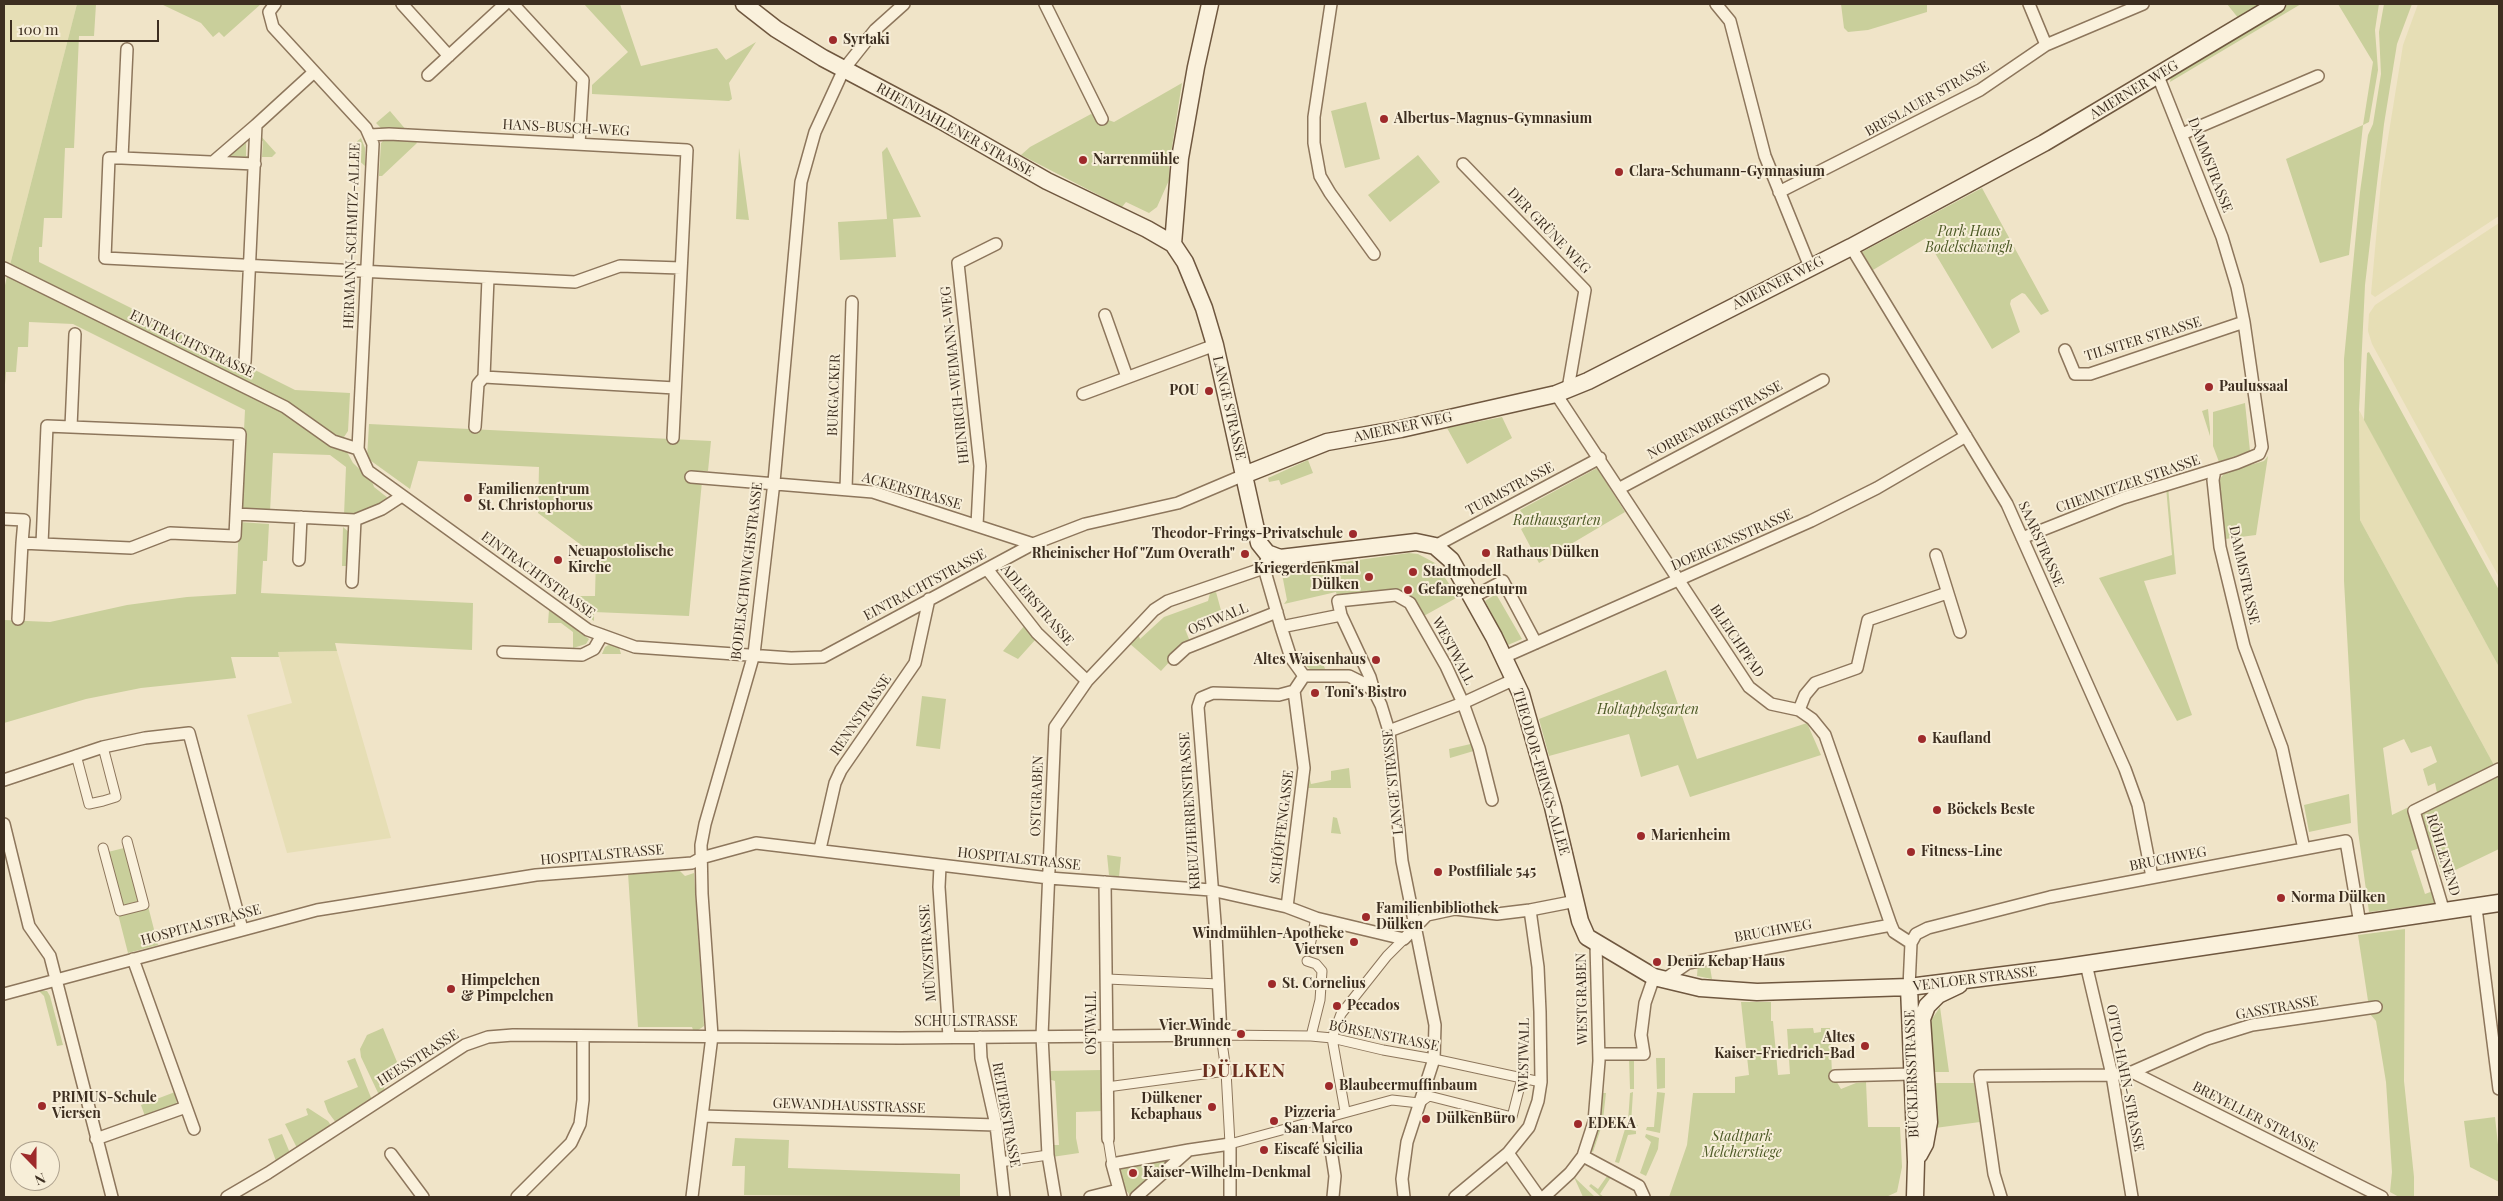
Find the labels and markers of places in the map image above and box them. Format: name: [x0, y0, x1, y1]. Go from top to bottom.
place label: Syrtaki: [843, 32, 890, 48]
marker: Syrtaki: [827, 34, 839, 46]
place label: Albertus-Magnus-Gymnasium: [1394, 111, 1592, 127]
marker: Albertus-Magnus-Gymnasium: [1378, 113, 1390, 125]
place label: Narrenmühle: [1093, 152, 1179, 168]
marker: Narrenmühle: [1077, 154, 1089, 166]
place label: Clara-Schumann-Gymnasium: [1629, 164, 1825, 180]
marker: Clara-Schumann-Gymnasium: [1613, 166, 1625, 178]
place label: Paulussaal: [2219, 379, 2288, 395]
marker: Paulussaal: [2203, 381, 2215, 393]
place label: POU: [1169, 383, 1199, 399]
marker: POU: [1203, 385, 1215, 397]
place label: Familienzentrum St. Christophorus: [478, 482, 593, 514]
marker: Familienzentrum St. Christophorus: [462, 492, 474, 504]
place label: Theodor-Frings-Privatschule: [1152, 526, 1343, 542]
marker: Theodor-Frings-Privatschule: [1347, 528, 1359, 540]
place label: Neuapostolische Kirche: [568, 544, 674, 576]
place label: Rathaus Dülken: [1496, 545, 1599, 561]
place label: Rheinischer Hof "Zum Overath": [1032, 546, 1235, 562]
marker: Rathaus Dülken: [1480, 547, 1492, 559]
marker: Rheinischer Hof "Zum Overath": [1239, 548, 1251, 560]
marker: Neuapostolische Kirche: [552, 554, 564, 566]
place label: Kriegerdenkmal Dülken: [1254, 561, 1359, 594]
place label: Stadtmodell: [1423, 564, 1501, 580]
marker: Stadtmodell: [1407, 566, 1419, 578]
marker: Kriegerdenkmal Dülken: [1363, 571, 1375, 583]
place label: Gefangenenturm: [1418, 582, 1527, 598]
marker: Gefangenenturm: [1402, 584, 1414, 596]
place label: Altes Waisenhaus: [1254, 652, 1366, 668]
marker: Altes Waisenhaus: [1370, 654, 1382, 666]
place label: Toni's Bistro: [1325, 685, 1407, 701]
marker: Toni's Bistro: [1309, 687, 1321, 699]
place label: Kaufland: [1932, 731, 1991, 747]
marker: Kaufland: [1916, 733, 1928, 745]
place label: Böckels Beste: [1947, 802, 2035, 818]
marker: Böckels Beste: [1931, 804, 1943, 816]
place label: Marienheim: [1651, 828, 1730, 844]
marker: Marienheim: [1635, 830, 1647, 842]
place label: Fitness-Line: [1921, 844, 2002, 860]
marker: Fitness-Line: [1905, 846, 1917, 858]
place label: Postfiliale 545: [1448, 864, 1536, 880]
marker: Postfiliale 545: [1432, 866, 1444, 878]
place label: Norma Dülken: [2291, 890, 2386, 906]
marker: Norma Dülken: [2275, 892, 2287, 904]
place label: Familienbibliothek Dülken: [1376, 901, 1499, 934]
marker: Familienbibliothek Dülken: [1360, 911, 1372, 923]
place label: Windmühlen-Apotheke Viersen: [1193, 926, 1344, 959]
marker: Windmühlen-Apotheke Viersen: [1348, 936, 1360, 948]
place label: Deniz Kebap Haus: [1667, 954, 1785, 970]
marker: Deniz Kebap Haus: [1651, 956, 1663, 968]
place label: Himpelchen & Pimpelchen: [461, 973, 554, 1006]
place label: St. Cornelius: [1282, 976, 1366, 992]
marker: St. Cornelius: [1266, 978, 1278, 990]
marker: Himpelchen & Pimpelchen: [445, 983, 457, 995]
place label: Pecados: [1347, 998, 1400, 1014]
marker: Pecados: [1331, 1000, 1343, 1012]
place label: Vier Winde Brunnen: [1159, 1018, 1231, 1050]
marker: Vier Winde Brunnen: [1235, 1028, 1247, 1040]
place label: Altes Kaiser-Friedrich-Bad: [1714, 1030, 1855, 1062]
marker: Altes Kaiser-Friedrich-Bad: [1859, 1040, 1871, 1052]
place label: Blaubeermuffinbaum: [1339, 1078, 1477, 1094]
marker: Blaubeermuffinbaum: [1323, 1080, 1335, 1092]
place label: PRIMUS-Schule Viersen: [52, 1090, 157, 1122]
place label: Dülkener Kebaphaus: [1131, 1091, 1202, 1124]
marker: PRIMUS-Schule Viersen: [36, 1100, 48, 1112]
marker: Dülkener Kebaphaus: [1206, 1101, 1218, 1113]
place label: Pizzeria San Marco: [1284, 1105, 1353, 1138]
place label: DülkenBüro: [1436, 1111, 1515, 1127]
marker: DülkenBüro: [1420, 1113, 1432, 1125]
marker: Pizzeria San Marco: [1268, 1115, 1280, 1127]
place label: EDEKA: [1588, 1116, 1636, 1132]
marker: EDEKA: [1572, 1118, 1584, 1130]
place label: Eiscafé Sicilia: [1274, 1142, 1363, 1158]
marker: Eiscafé Sicilia: [1258, 1144, 1270, 1156]
place label: Kaiser-Wilhelm-Denkmal: [1143, 1165, 1311, 1181]
marker: Kaiser-Wilhelm-Denkmal: [1127, 1167, 1139, 1179]

